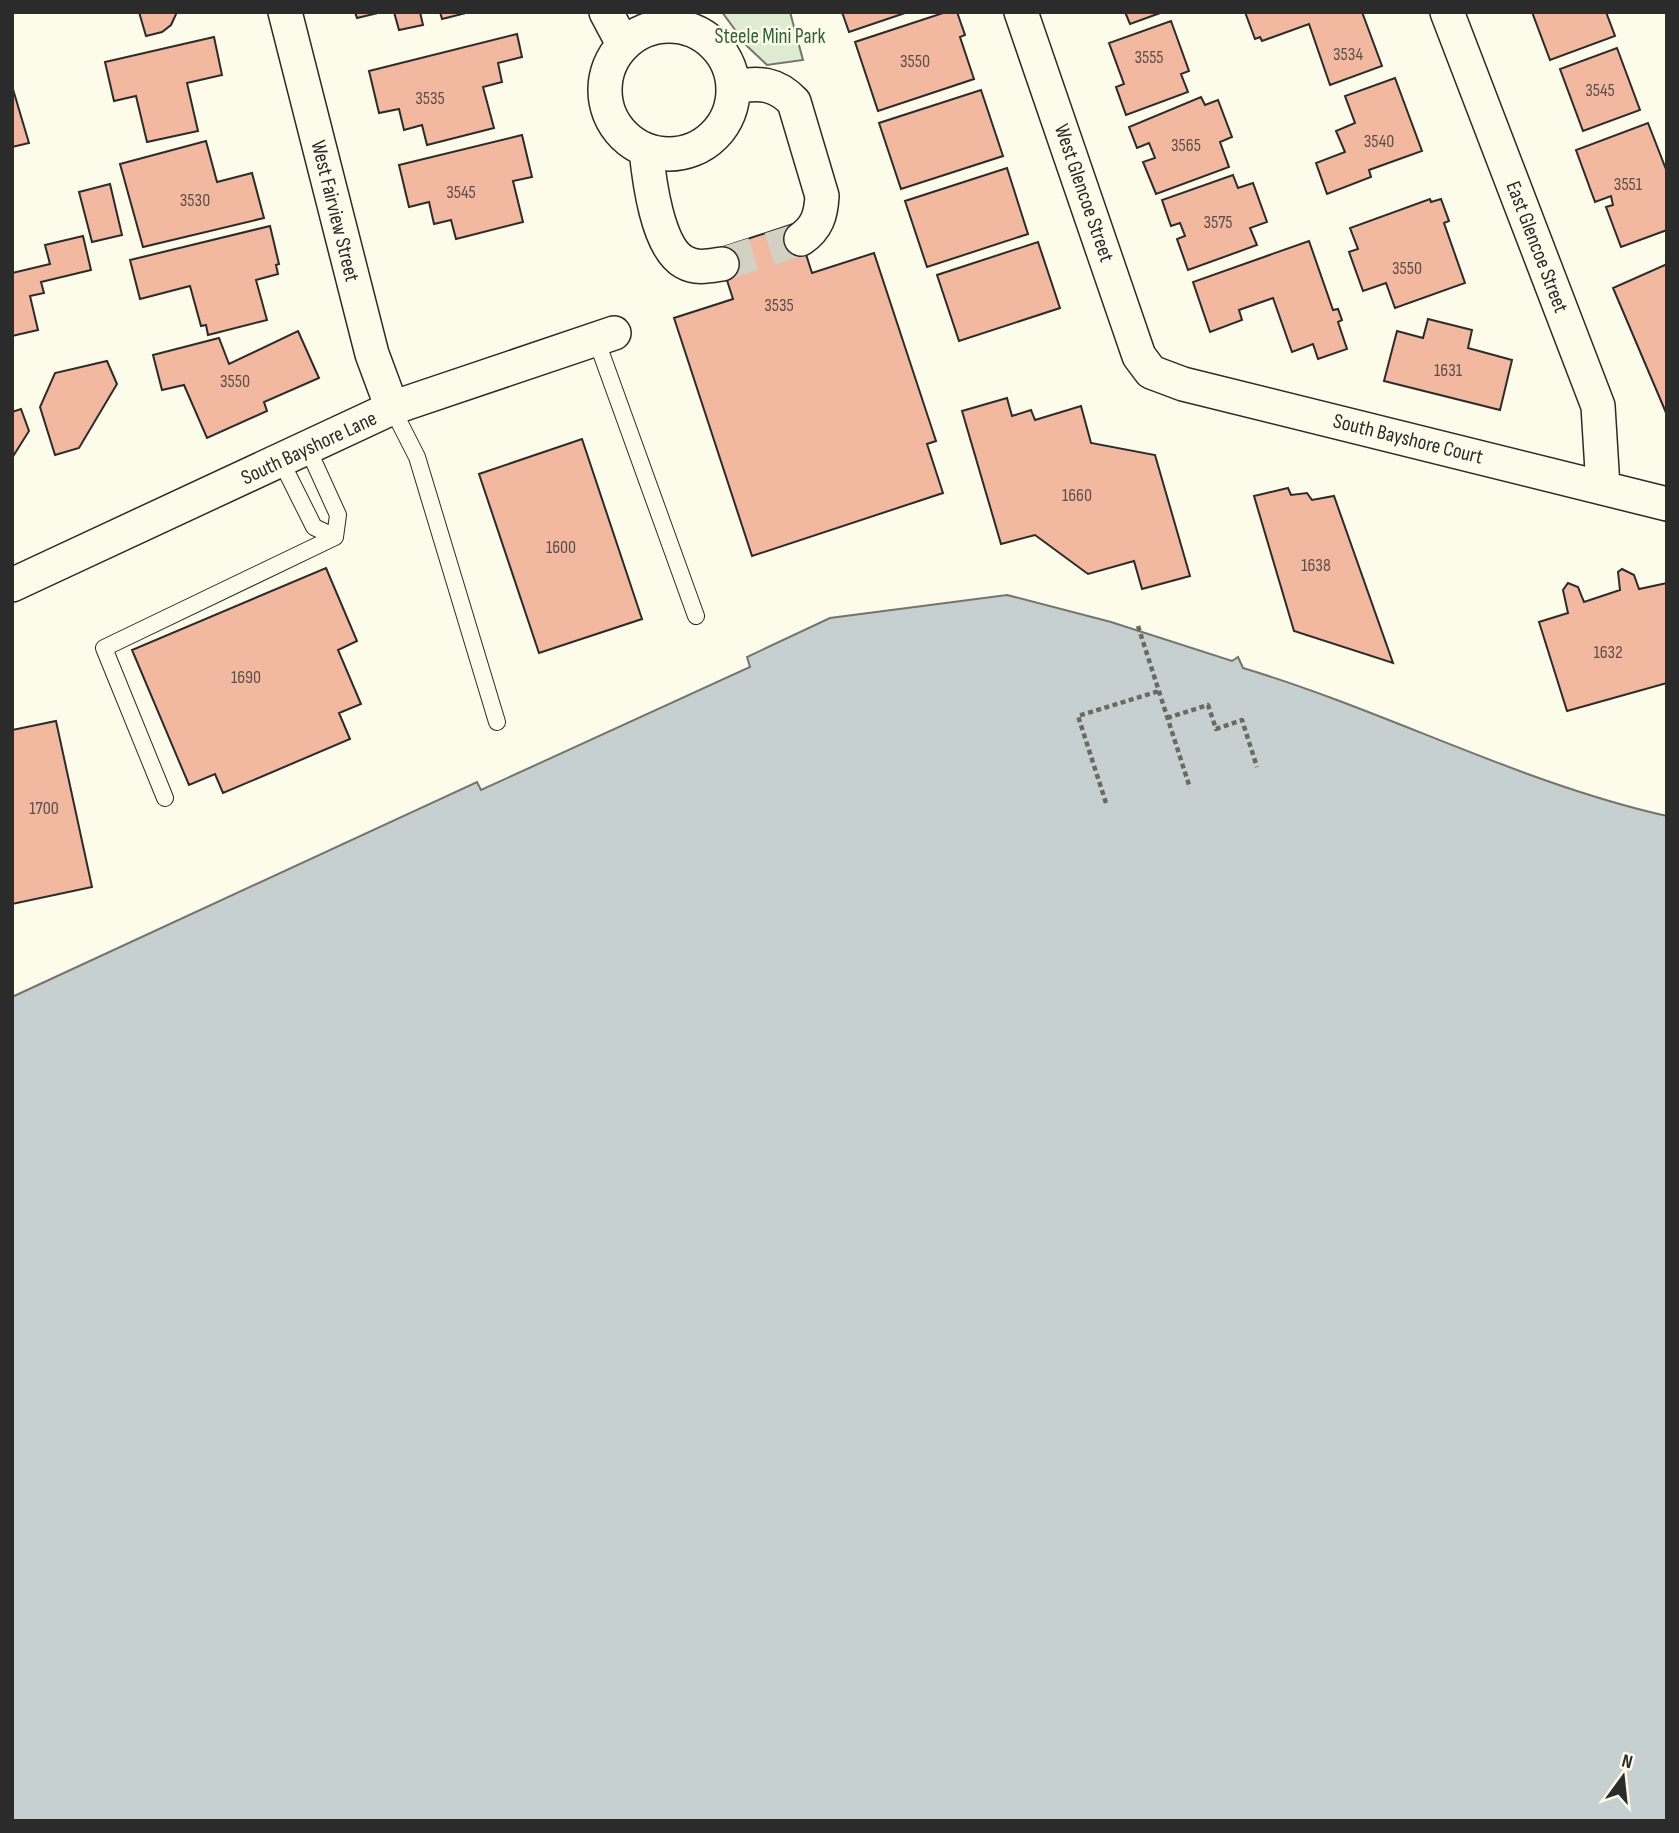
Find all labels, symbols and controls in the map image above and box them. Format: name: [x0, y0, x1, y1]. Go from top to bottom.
park label: Steele Mini Park: [714, 24, 826, 49]
house number: 3534: [1333, 44, 1363, 65]
house number: 3555: [1134, 47, 1164, 68]
house number: 3550: [900, 51, 930, 72]
house number: 3545: [1585, 80, 1615, 101]
house number: 3535: [415, 88, 445, 109]
street label: West Glencoe Street: [1049, 121, 1119, 265]
house number: 3540: [1364, 131, 1394, 152]
house number: 3565: [1171, 135, 1201, 156]
street label: West Fairview Street: [305, 138, 365, 284]
house number: 3551: [1614, 174, 1643, 195]
street label: East Glencoe Street: [1500, 178, 1574, 316]
house number: 3545: [446, 182, 476, 203]
house number: 3530: [180, 190, 210, 211]
house number: 3575: [1203, 212, 1233, 233]
house number: 3550: [1392, 258, 1422, 279]
house number: 3535: [764, 295, 794, 316]
house number: 1631: [1434, 360, 1463, 381]
house number: 3550: [220, 371, 250, 392]
street label: South Bayshore Lane: [237, 406, 381, 490]
street label: South Bayshore Court: [1330, 408, 1486, 470]
house number: 1660: [1062, 485, 1092, 506]
house number: 1600: [546, 537, 576, 558]
house number: 1638: [1301, 555, 1331, 576]
house number: 1632: [1593, 642, 1623, 663]
house number: 1690: [231, 667, 261, 688]
house number: 1700: [29, 798, 59, 819]
north arrow: [1588, 1742, 1658, 1812]
text: N: [1619, 1750, 1635, 1774]

